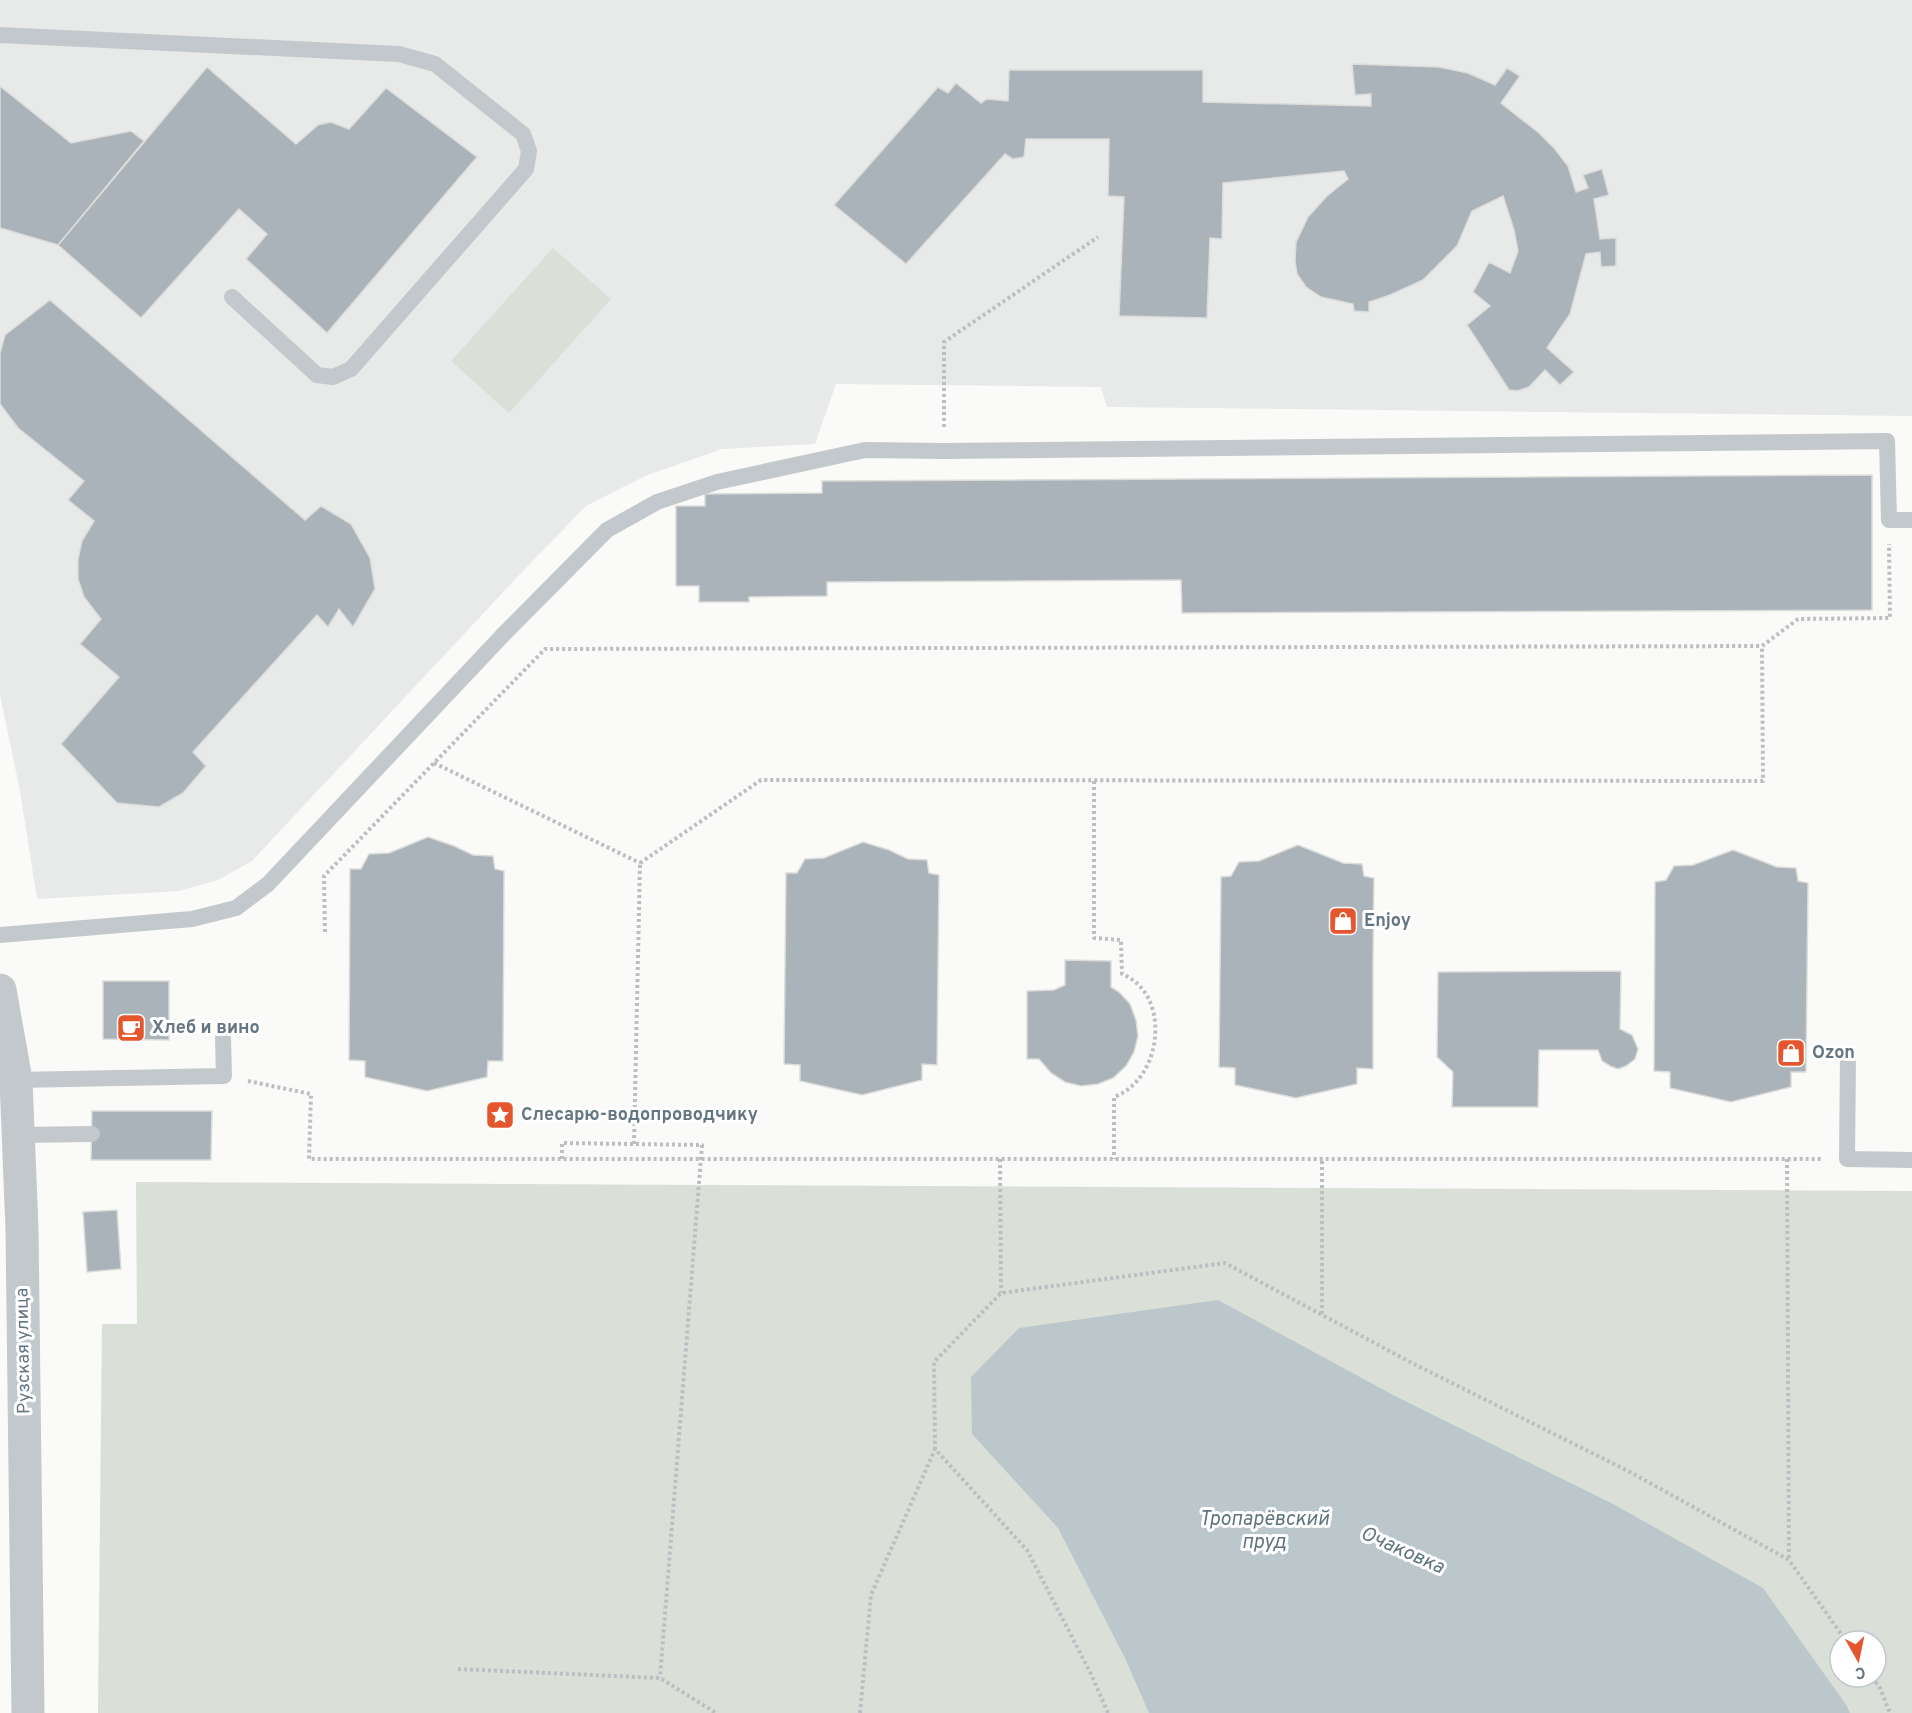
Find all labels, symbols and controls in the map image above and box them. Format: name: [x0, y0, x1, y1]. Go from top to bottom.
shop icon: Enjoy: [1327, 905, 1359, 937]
place label: Enjoy: [1364, 910, 1411, 933]
cafe icon: Хлеб и вино: [115, 1012, 147, 1044]
place label: Хлеб и вино: [152, 1017, 260, 1040]
shop icon: Ozon: [1775, 1037, 1807, 1069]
place label: Ozon: [1812, 1042, 1855, 1065]
place icon: Слесарю-водопроводчику: [484, 1099, 516, 1131]
place label: Слесарю-водопроводчику: [521, 1104, 758, 1127]
street label: Рузская улица: [11, 1288, 37, 1414]
water label: Тропарёвский пруд: [1199, 1507, 1330, 1556]
water label: Очаковка: [1356, 1521, 1449, 1581]
north arrow: [1828, 1629, 1888, 1689]
text: С: [1853, 1661, 1867, 1683]

